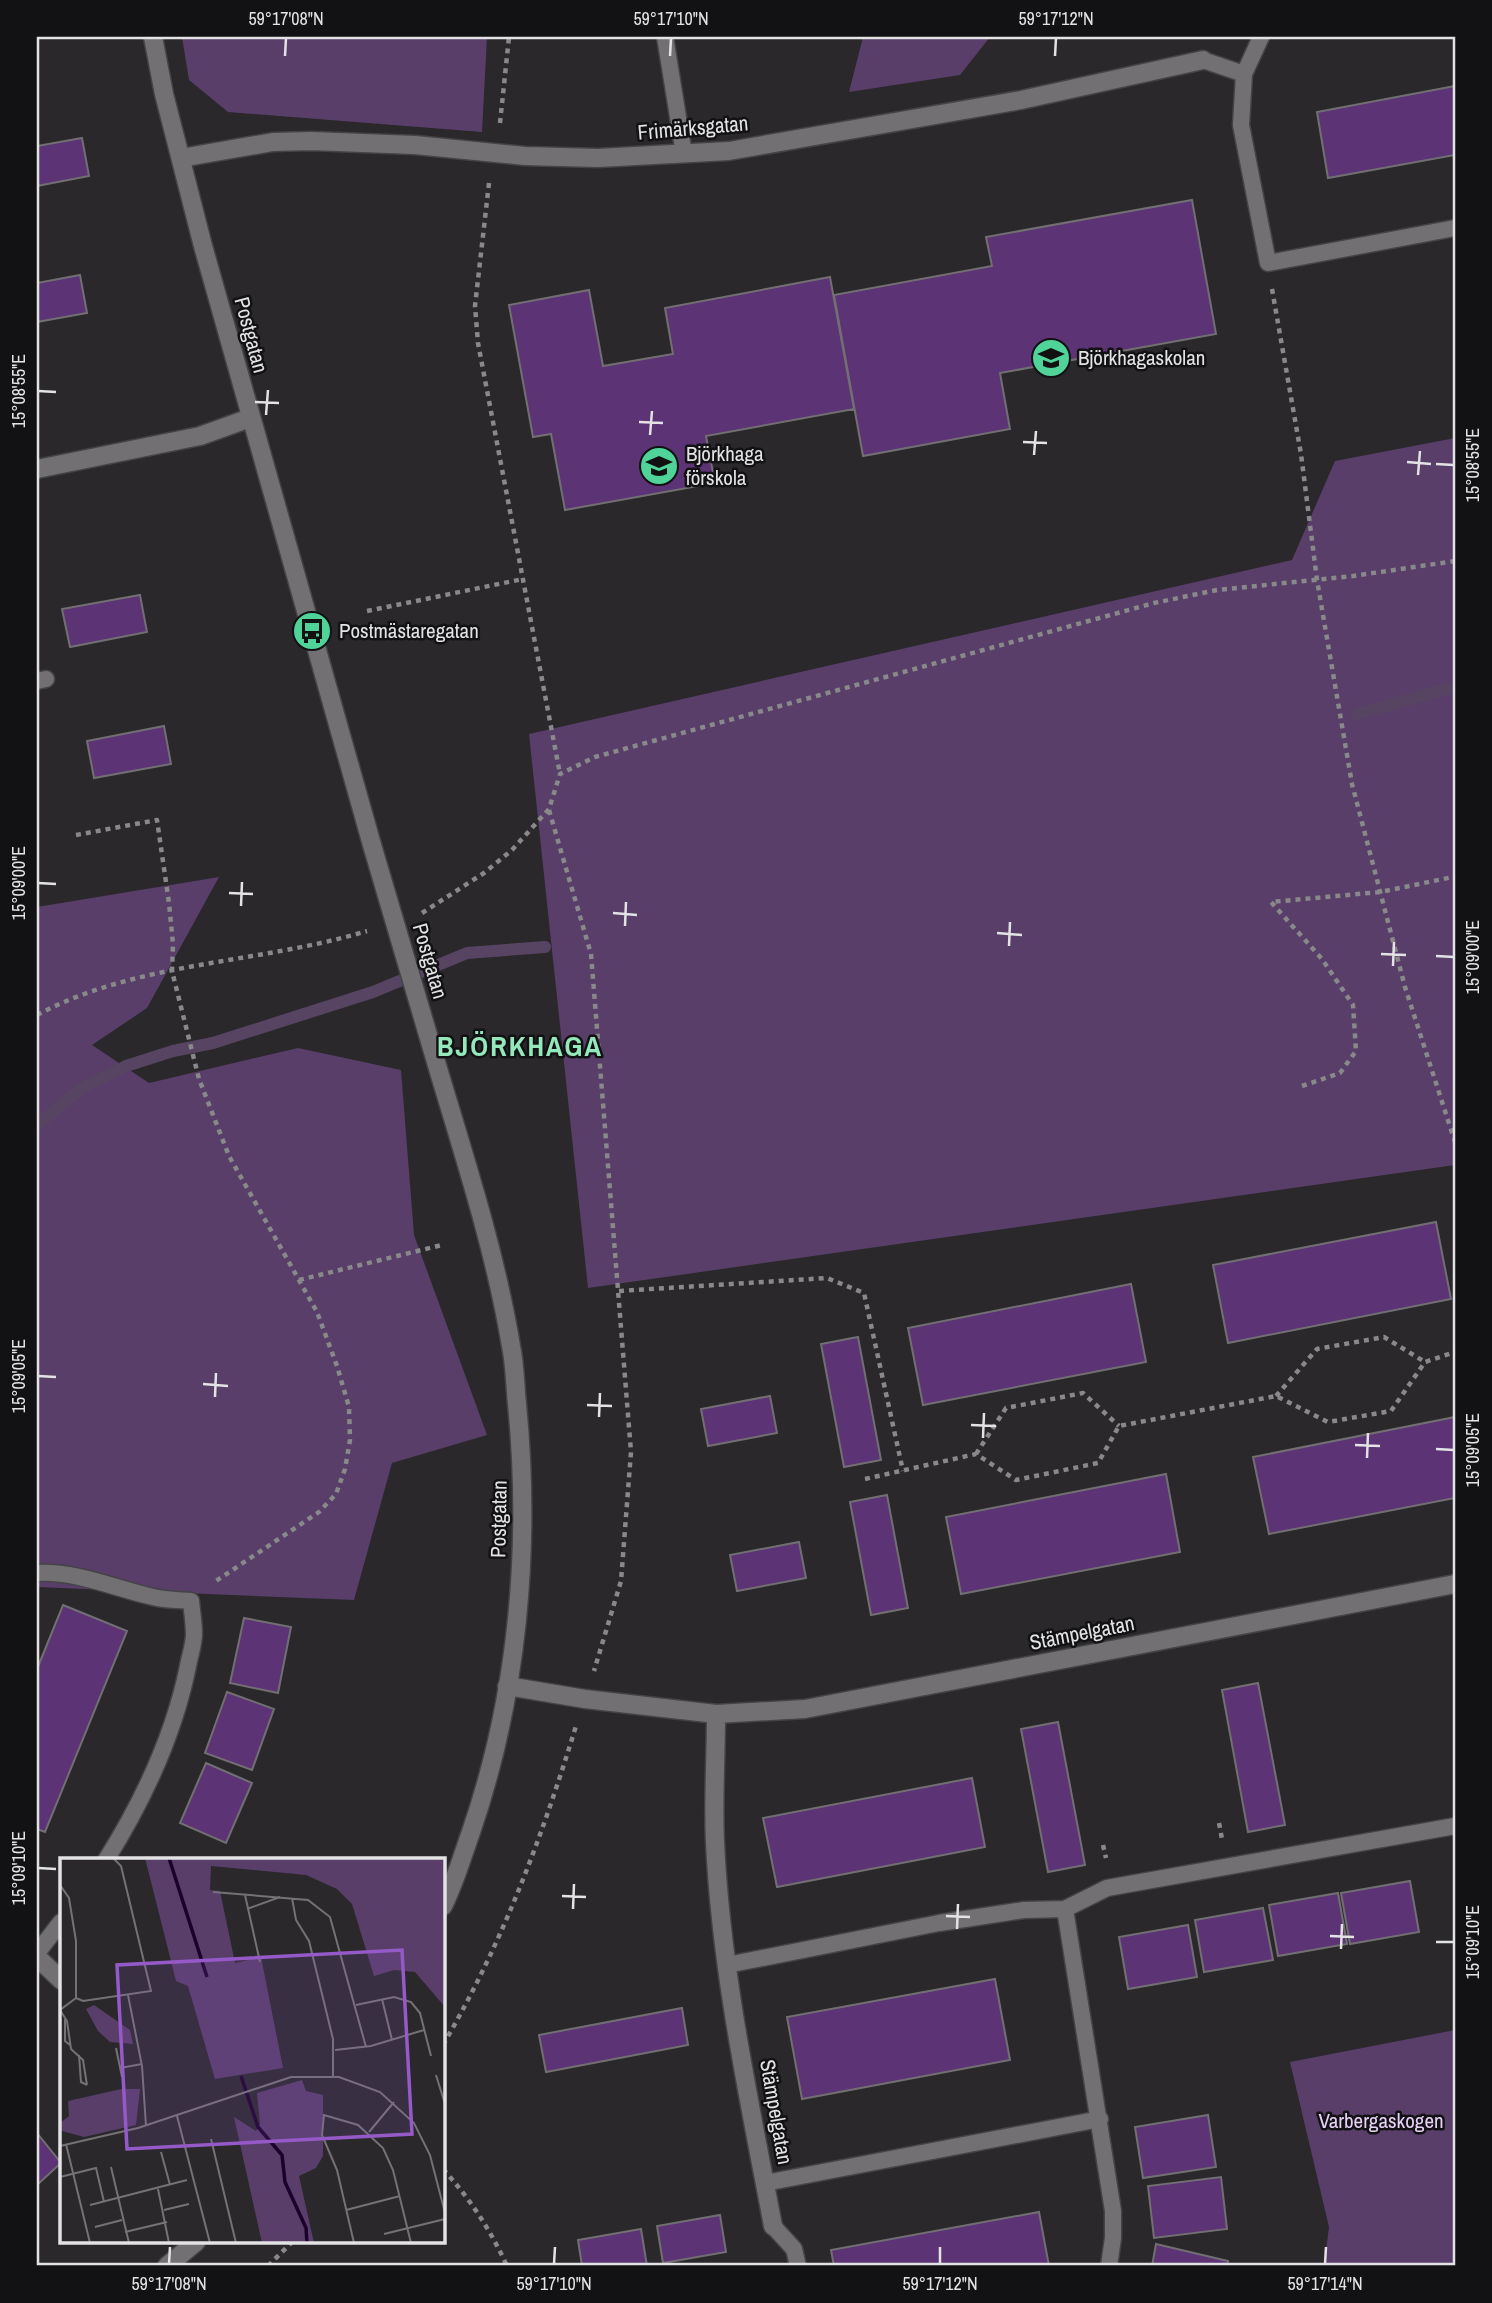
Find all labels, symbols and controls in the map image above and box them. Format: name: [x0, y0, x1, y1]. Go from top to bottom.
text: 59°17'08"N: [248, 6, 324, 31]
text: 59°17'10"N: [633, 6, 709, 31]
text: 59°17'12"N: [1018, 6, 1094, 31]
street label: Frimärksgatan: [636, 108, 750, 147]
street label: Postgatan: [227, 294, 276, 376]
school or university icon: Björkhagaskolan: [1030, 337, 1072, 379]
place label: Björkhagaskolan: [1078, 343, 1205, 372]
text: 15°08'55"E: [6, 354, 31, 428]
text: 15°08'55"E: [1460, 428, 1485, 502]
place label: Björkhaga förskola: [686, 439, 764, 492]
school or university icon: Björkhaga förskola: [638, 445, 680, 487]
bus stop icon: Postmästaregatan: [291, 610, 333, 652]
place label: Postmästaregatan: [339, 616, 479, 645]
text: 15°09'00"E: [6, 846, 31, 920]
street label: Postgatan: [406, 920, 455, 1002]
text: 15°09'00"E: [1460, 920, 1485, 994]
district label: BJÖRKHAGA: [437, 1027, 603, 1065]
text: 15°09'05"E: [6, 1339, 31, 1413]
text: 15°09'05"E: [1460, 1413, 1485, 1487]
street label: Postgatan: [483, 1480, 514, 1558]
street label: Stämpelgatan: [1027, 1608, 1137, 1657]
text: 15°09'10"E: [6, 1831, 31, 1905]
inset map: [60, 1858, 444, 2244]
text: 15°09'10"E: [1460, 1905, 1485, 1979]
street label: Stämpelgatan: [753, 2057, 800, 2167]
park label: Varbergaskogen: [1318, 2106, 1444, 2135]
text: 59°17'08"N: [131, 2271, 207, 2296]
text: 59°17'10"N: [516, 2271, 592, 2296]
text: 59°17'12"N: [902, 2271, 978, 2296]
text: 59°17'14"N: [1287, 2271, 1363, 2296]

